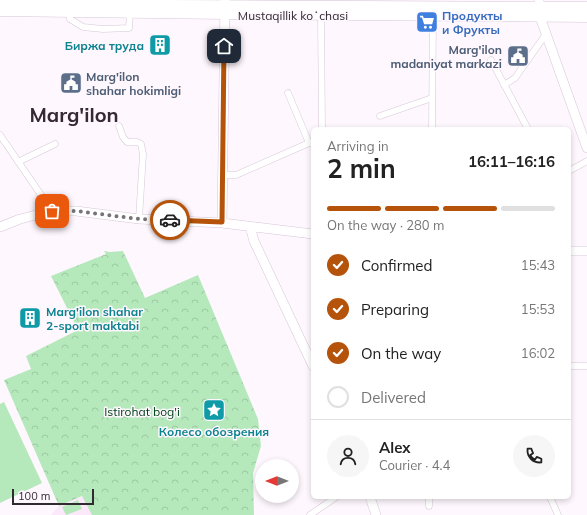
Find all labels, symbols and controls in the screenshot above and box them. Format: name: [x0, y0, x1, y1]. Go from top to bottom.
street label: Mustaqillik koʻchasi: [238, 8, 348, 23]
place label: Продукты и Фрукты: [442, 8, 503, 37]
supermarket icon: Продукты и Фрукты: [414, 9, 440, 35]
pin: [207, 29, 241, 63]
building icon: Биржа труда: [147, 32, 173, 58]
icon: home: [213, 35, 235, 57]
place label: Биржа труда: [65, 38, 144, 53]
place label: Marg'ilon madaniyat markazi: [390, 42, 502, 71]
public building icon: Marg'ilon madaniyat markazi: [505, 43, 531, 69]
place label: Marg'ilon shahar hokimligi: [86, 69, 181, 98]
public building icon: Marg'ilon shahar hokimligi: [58, 70, 84, 96]
district label: Marg'ilon: [29, 102, 119, 127]
text: Arriving in: [327, 138, 389, 154]
text: 2 min: [327, 152, 396, 185]
text: 16:11–16:16: [468, 152, 555, 171]
pin: [35, 194, 69, 228]
icon: bag: [41, 200, 63, 222]
courier: [150, 200, 190, 240]
icon: car: [159, 209, 181, 231]
text: On the way · 280 m: [327, 217, 444, 233]
icon: check: [327, 254, 349, 276]
text: Confirmed: [361, 256, 432, 275]
text: 15:43: [521, 257, 555, 273]
icon: check: [327, 298, 349, 320]
text: Preparing: [361, 300, 429, 319]
text: 15:53: [521, 301, 555, 317]
place label: Marg'ilon shahar 2-sport maktabi: [46, 304, 143, 333]
building icon: Marg'ilon shahar 2-sport maktabi: [17, 305, 43, 331]
icon: check: [327, 342, 349, 364]
text: On the way: [361, 344, 441, 363]
text: 16:02: [521, 345, 555, 361]
text: Delivered: [361, 388, 426, 407]
place icon: Колесо обозрения: [201, 397, 227, 423]
park label: Istirohat bog'i: [104, 404, 180, 419]
place label: Колесо обозрения: [159, 424, 269, 439]
button: person: [327, 435, 369, 477]
button: phone: [513, 435, 555, 477]
text: Alex: [379, 438, 411, 457]
text: Courier · 4.4: [379, 457, 450, 473]
north arrow: [255, 459, 299, 503]
map controls: [255, 459, 299, 503]
scale bar: [12, 487, 94, 506]
text: 100 m: [18, 489, 50, 503]

